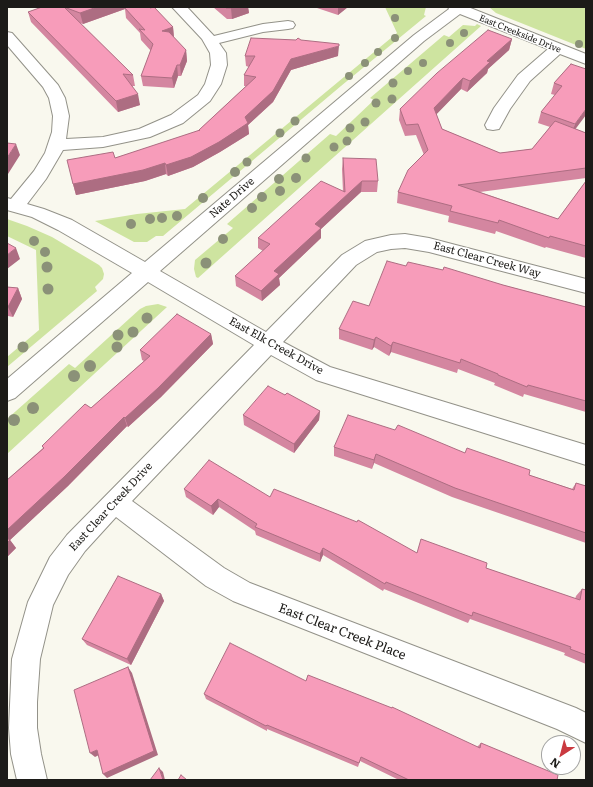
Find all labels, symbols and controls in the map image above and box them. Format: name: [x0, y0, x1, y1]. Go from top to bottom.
street label: East Creekside Drive: [477, 13, 563, 55]
street label: Nate Drive: [207, 175, 257, 221]
street label: East Clear Creek Way: [432, 239, 542, 281]
street label: East Elk Creek Drive: [227, 315, 325, 377]
street label: East Clear Creek Drive: [67, 460, 155, 554]
street label: East Clear Creek Place: [276, 600, 408, 664]
north arrow: [541, 735, 581, 775]
text: N: [546, 755, 563, 773]

